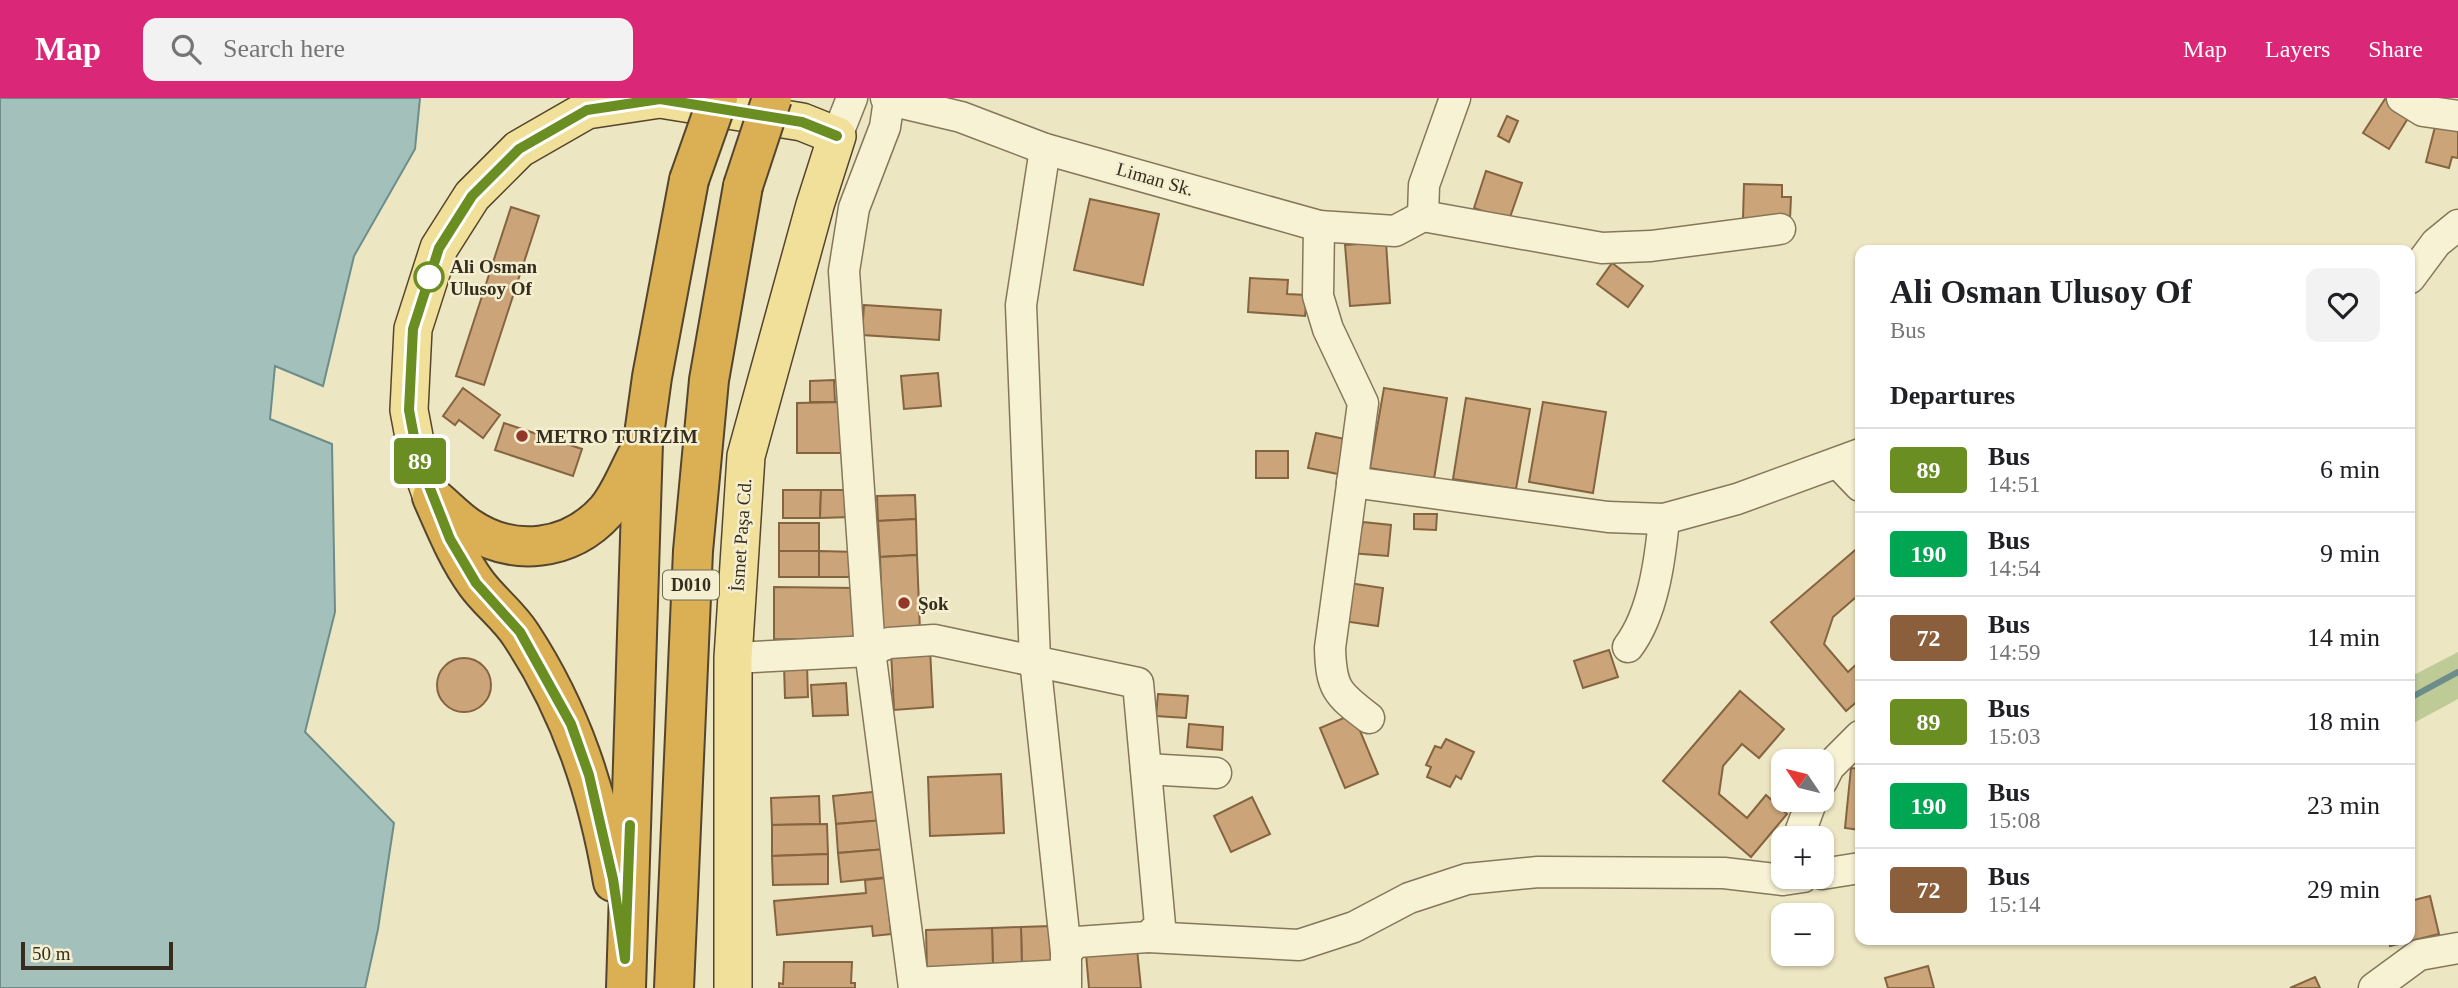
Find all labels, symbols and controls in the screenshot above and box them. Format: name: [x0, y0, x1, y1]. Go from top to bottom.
search box: [143, 18, 633, 81]
icon: search: [167, 30, 205, 68]
text: Map: [35, 31, 101, 67]
text: Search here: [223, 34, 345, 63]
text: Map: [2183, 36, 2227, 62]
text: Layers: [2265, 36, 2330, 62]
text: Share: [2368, 36, 2423, 62]
street label: Liman Sk.: [1114, 158, 1196, 200]
place label: Ali Osman Ulusoy Of: [450, 256, 538, 299]
marker: Ali Osman Ulusoy Of: [414, 262, 444, 292]
button: heart: [2306, 268, 2380, 342]
text: Ali Osman Ulusoy Of: [1890, 274, 2192, 310]
text: Bus: [1890, 318, 1926, 343]
text: Departures: [1890, 381, 2015, 410]
place label: METRO TURİZİM: [536, 426, 698, 447]
marker: METRO TURİZİM: [514, 428, 530, 444]
line badge: 89: [388, 438, 452, 484]
text: Bus: [1988, 442, 2030, 471]
text: 89: [408, 448, 432, 474]
text: 6 min: [2320, 455, 2380, 484]
text: 89: [1917, 457, 1941, 483]
text: 14:51: [1988, 472, 2040, 497]
street label: İsmet Paşa Cd.: [727, 478, 755, 592]
text: Bus: [1988, 526, 2030, 555]
text: 9 min: [2320, 539, 2380, 568]
text: 190: [1911, 541, 1947, 567]
text: 14:54: [1988, 556, 2040, 581]
road number: D010: [663, 570, 719, 600]
place label: Şok: [918, 593, 949, 614]
marker: Şok: [896, 595, 912, 611]
text: Bus: [1988, 610, 2030, 639]
text: 14 min: [2307, 623, 2380, 652]
text: 72: [1917, 625, 1941, 651]
text: 14:59: [1988, 640, 2040, 665]
text: Bus: [1988, 694, 2030, 723]
text: 18 min: [2307, 707, 2380, 736]
text: 89: [1917, 709, 1941, 735]
text: 15:03: [1988, 724, 2040, 749]
north arrow: [1771, 749, 1834, 812]
map controls: [1771, 749, 1834, 966]
text: Bus: [1988, 778, 2030, 807]
text: 23 min: [2307, 791, 2380, 820]
text: 190: [1911, 793, 1947, 819]
text: 15:08: [1988, 808, 2040, 833]
button: +: [1771, 826, 1834, 889]
text: Bus: [1988, 862, 2030, 891]
text: 29 min: [2307, 875, 2380, 904]
text: 72: [1917, 877, 1941, 903]
text: 15:14: [1988, 892, 2040, 917]
button: −: [1771, 903, 1834, 966]
scale bar: [21, 939, 173, 971]
text: 50 m: [32, 943, 71, 964]

